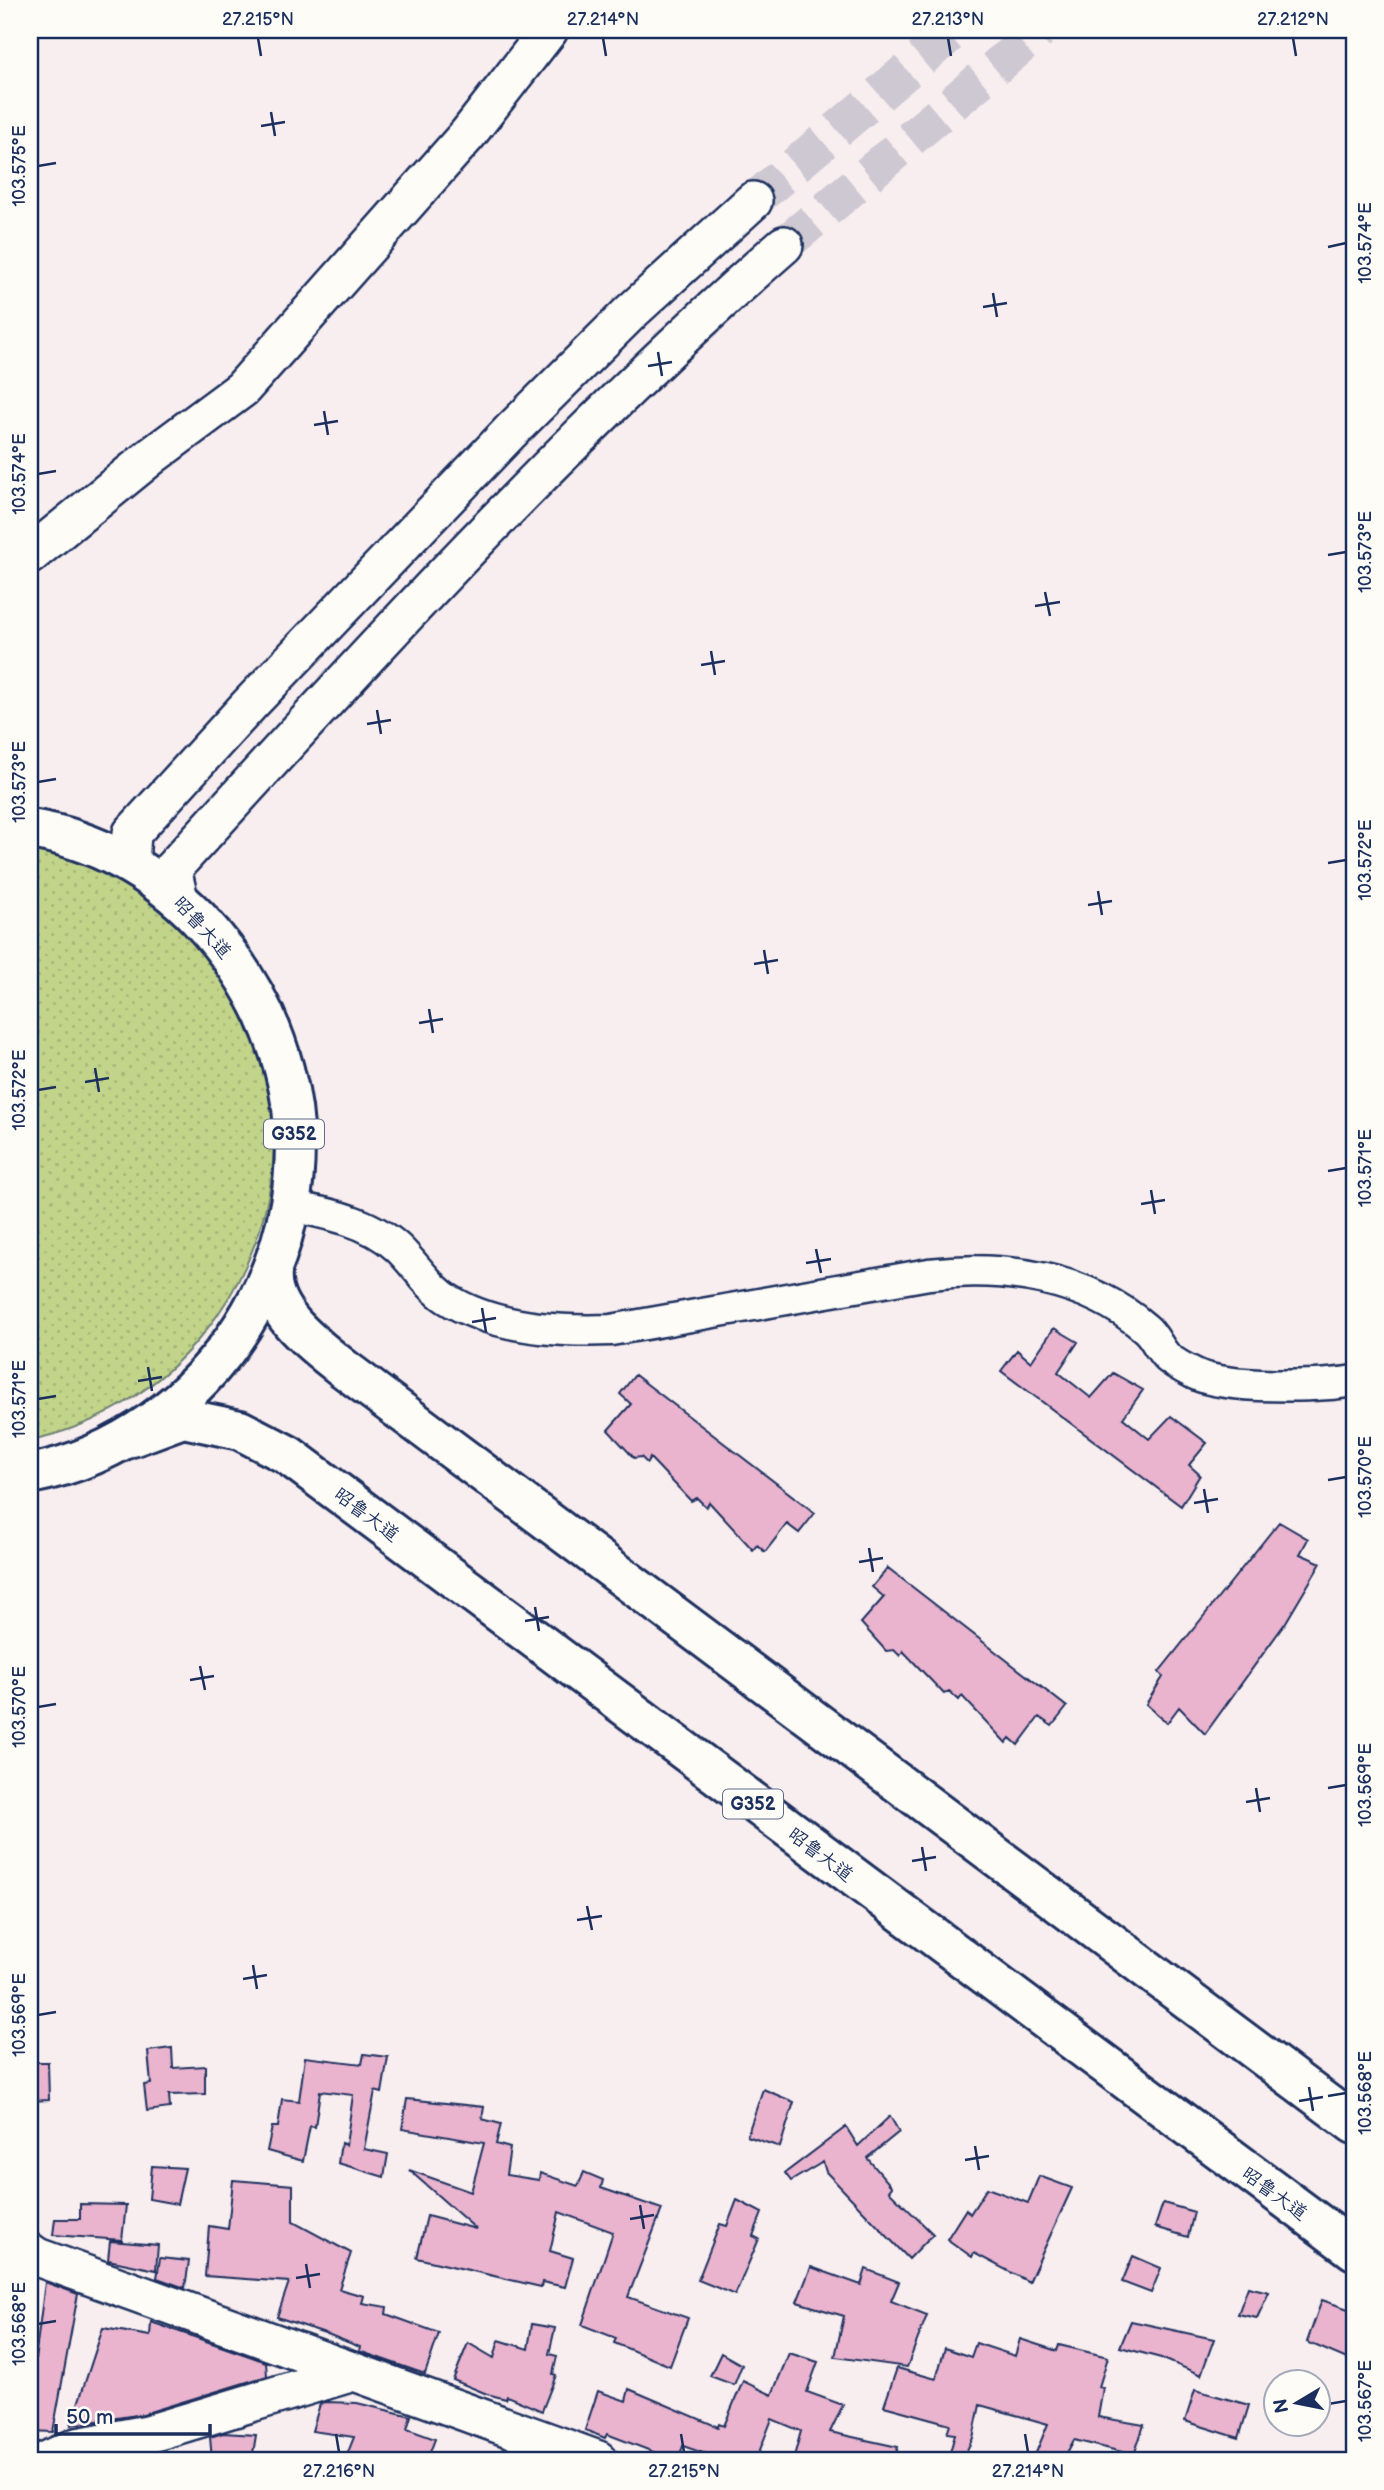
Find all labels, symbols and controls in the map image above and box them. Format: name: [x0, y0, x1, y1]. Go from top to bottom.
text: 27.215°N: [222, 9, 294, 30]
text: 27.214°N: [567, 9, 639, 30]
text: 27.213°N: [912, 9, 984, 30]
text: 27.212°N: [1257, 9, 1329, 30]
text: 103.575°E: [9, 125, 30, 207]
text: 103.574°E: [1355, 202, 1376, 284]
text: 103.574°E: [9, 433, 30, 515]
text: 103.573°E: [1355, 511, 1376, 593]
text: 103.573°E: [9, 741, 30, 823]
text: 103.572°E: [1355, 819, 1376, 901]
street label: 昭鲁大道: [168, 892, 236, 964]
text: 103.572°E: [9, 1049, 30, 1131]
road number: G352: [264, 1120, 324, 1148]
text: 103.571°E: [1355, 1129, 1376, 1207]
text: 103.571°E: [9, 1360, 30, 1438]
text: 103.570°E: [1355, 1436, 1376, 1518]
street label: 昭鲁大道: [329, 1483, 403, 1547]
text: 103.570°E: [9, 1666, 30, 1748]
text: 103.569°E: [1355, 1743, 1376, 1827]
road number: G352: [723, 1790, 783, 1818]
street label: 昭鲁大道: [783, 1823, 857, 1887]
text: 103.569°E: [9, 1973, 30, 2057]
text: 103.568°E: [1355, 2051, 1376, 2135]
street label: 昭鲁大道: [1237, 2163, 1312, 2226]
text: 103.568°E: [9, 2282, 30, 2366]
text: 103.567°E: [1355, 2360, 1376, 2442]
north arrow: [1262, 2368, 1332, 2438]
scale bar: [56, 2392, 210, 2436]
text: N: [1269, 2397, 1294, 2415]
text: 50 m: [66, 2405, 113, 2430]
text: 27.216°N: [303, 2461, 375, 2482]
text: 27.215°N: [648, 2461, 720, 2482]
text: 27.214°N: [992, 2461, 1064, 2482]

